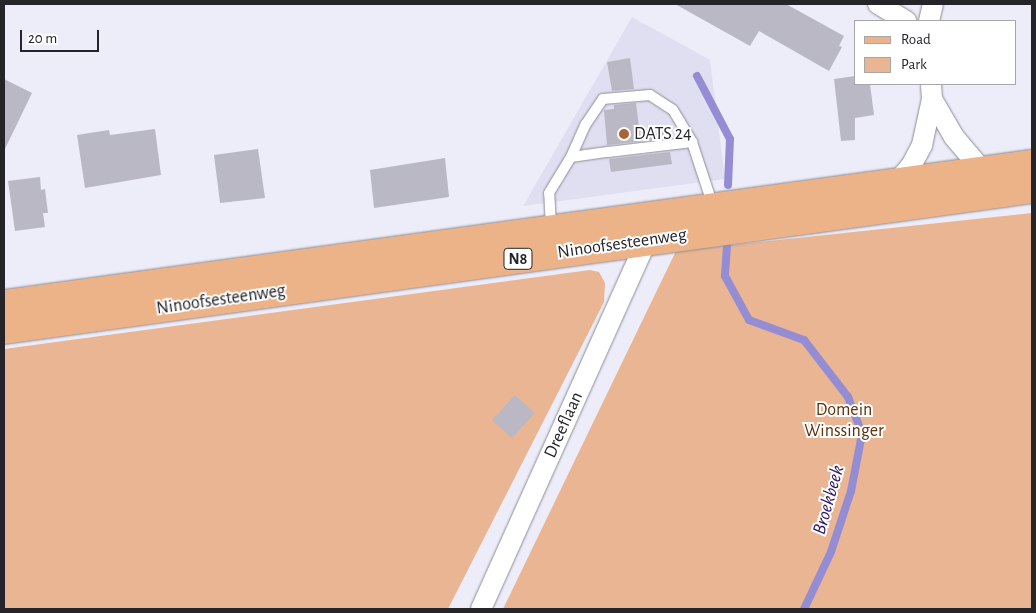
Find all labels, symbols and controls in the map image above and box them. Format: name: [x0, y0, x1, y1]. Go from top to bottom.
scale bar: [22, 20, 101, 52]
legend: [854, 20, 1016, 85]
text: 20 m: [28, 31, 57, 46]
text: Road: [901, 32, 931, 47]
text: Park: [901, 57, 927, 72]
place label: DATS 24: [634, 123, 692, 145]
marker: DATS 24: [618, 128, 630, 140]
street label: Ninoofsesteenweg: [556, 224, 688, 264]
road number: N8: [503, 245, 533, 272]
street label: Ninoofsesteenweg: [155, 280, 287, 320]
street label: Dreeflaan: [540, 389, 588, 461]
park label: Domein Winssinger: [804, 400, 884, 442]
water label: Broekbeek: [808, 463, 850, 537]

